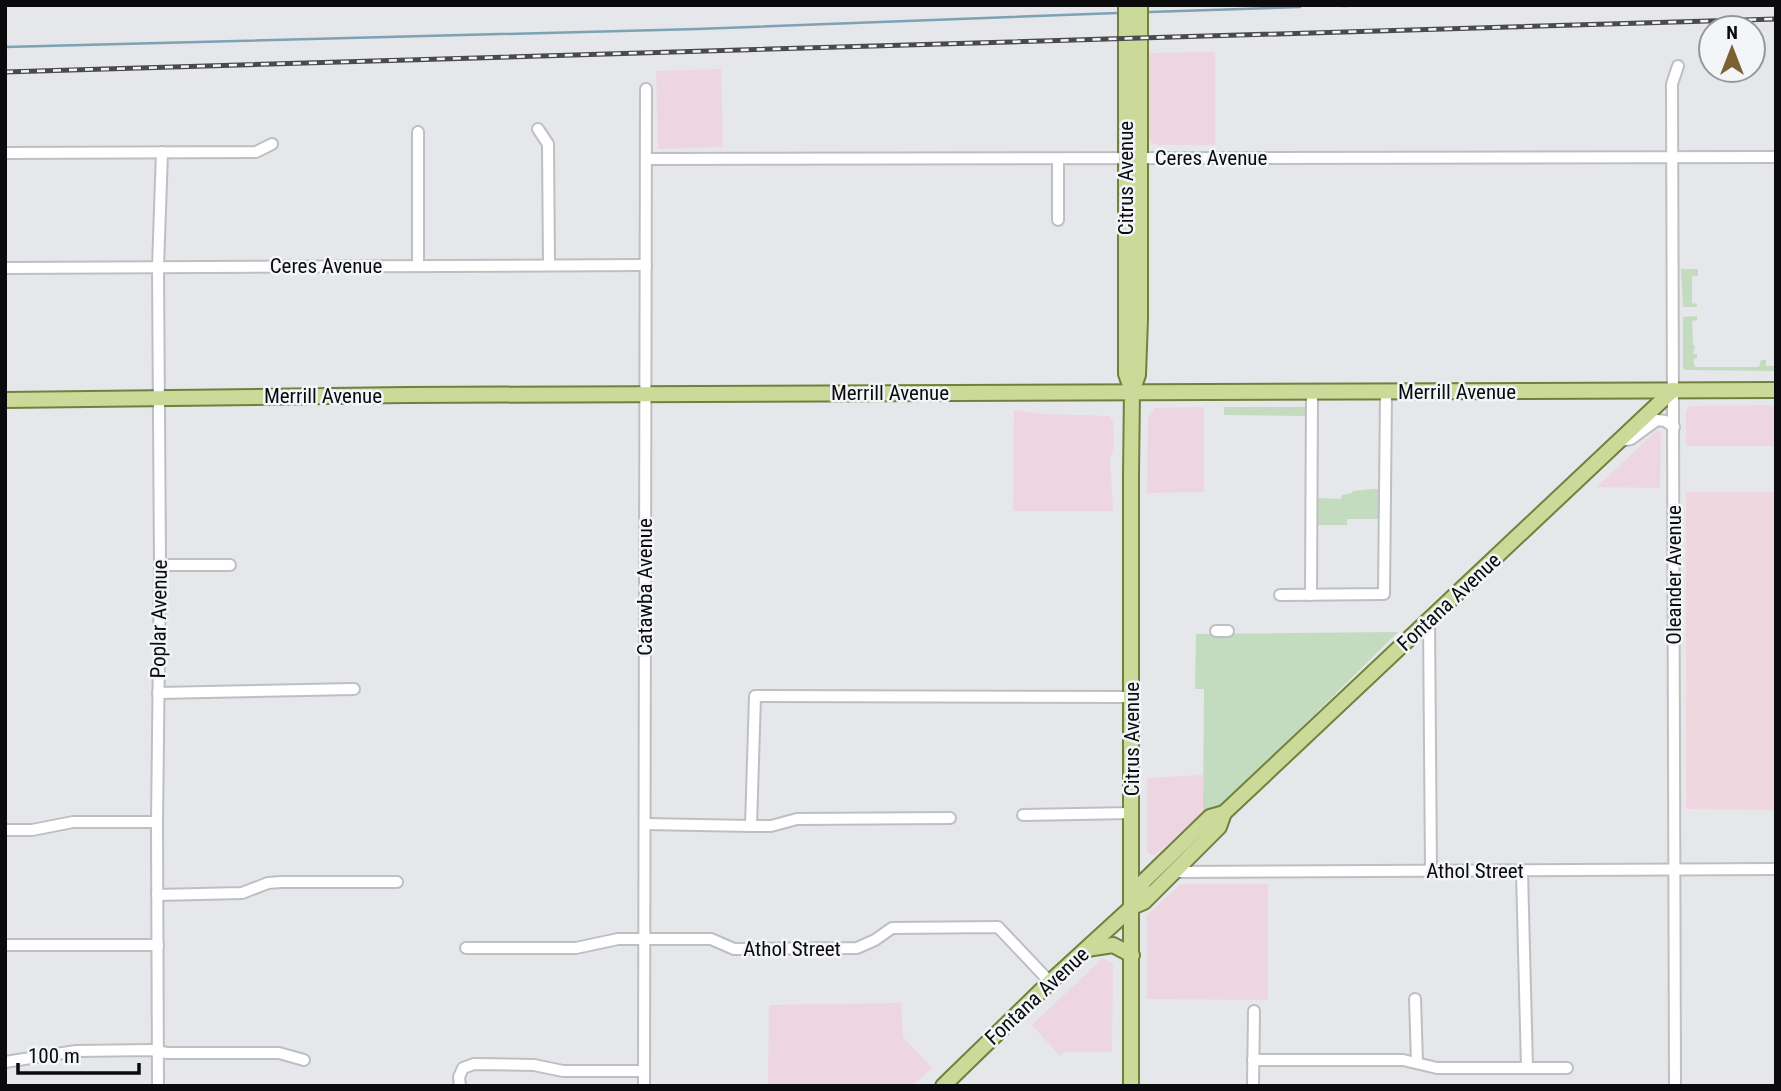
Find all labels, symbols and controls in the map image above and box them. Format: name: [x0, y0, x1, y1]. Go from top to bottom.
north arrow: [1697, 14, 1767, 84]
text: N: [1726, 21, 1738, 44]
street label: Citrus Avenue: [1114, 121, 1138, 235]
street label: Ceres Avenue: [1155, 146, 1267, 170]
street label: Ceres Avenue: [270, 254, 382, 278]
street label: Merrill Avenue: [1398, 380, 1516, 404]
street label: Merrill Avenue: [831, 381, 949, 405]
street label: Merrill Avenue: [264, 384, 382, 408]
street label: Oleander Avenue: [1662, 505, 1686, 645]
street label: Catawba Avenue: [633, 518, 657, 656]
street label: Fontana Avenue: [1392, 548, 1506, 656]
street label: Poplar Avenue: [146, 559, 172, 679]
street label: Citrus Avenue: [1120, 682, 1144, 796]
street label: Athol Street: [1426, 859, 1524, 883]
street label: Athol Street: [743, 937, 841, 961]
street label: Fontana Avenue: [980, 942, 1094, 1050]
scale bar: [18, 1032, 138, 1076]
text: 100 m: [28, 1044, 80, 1068]

